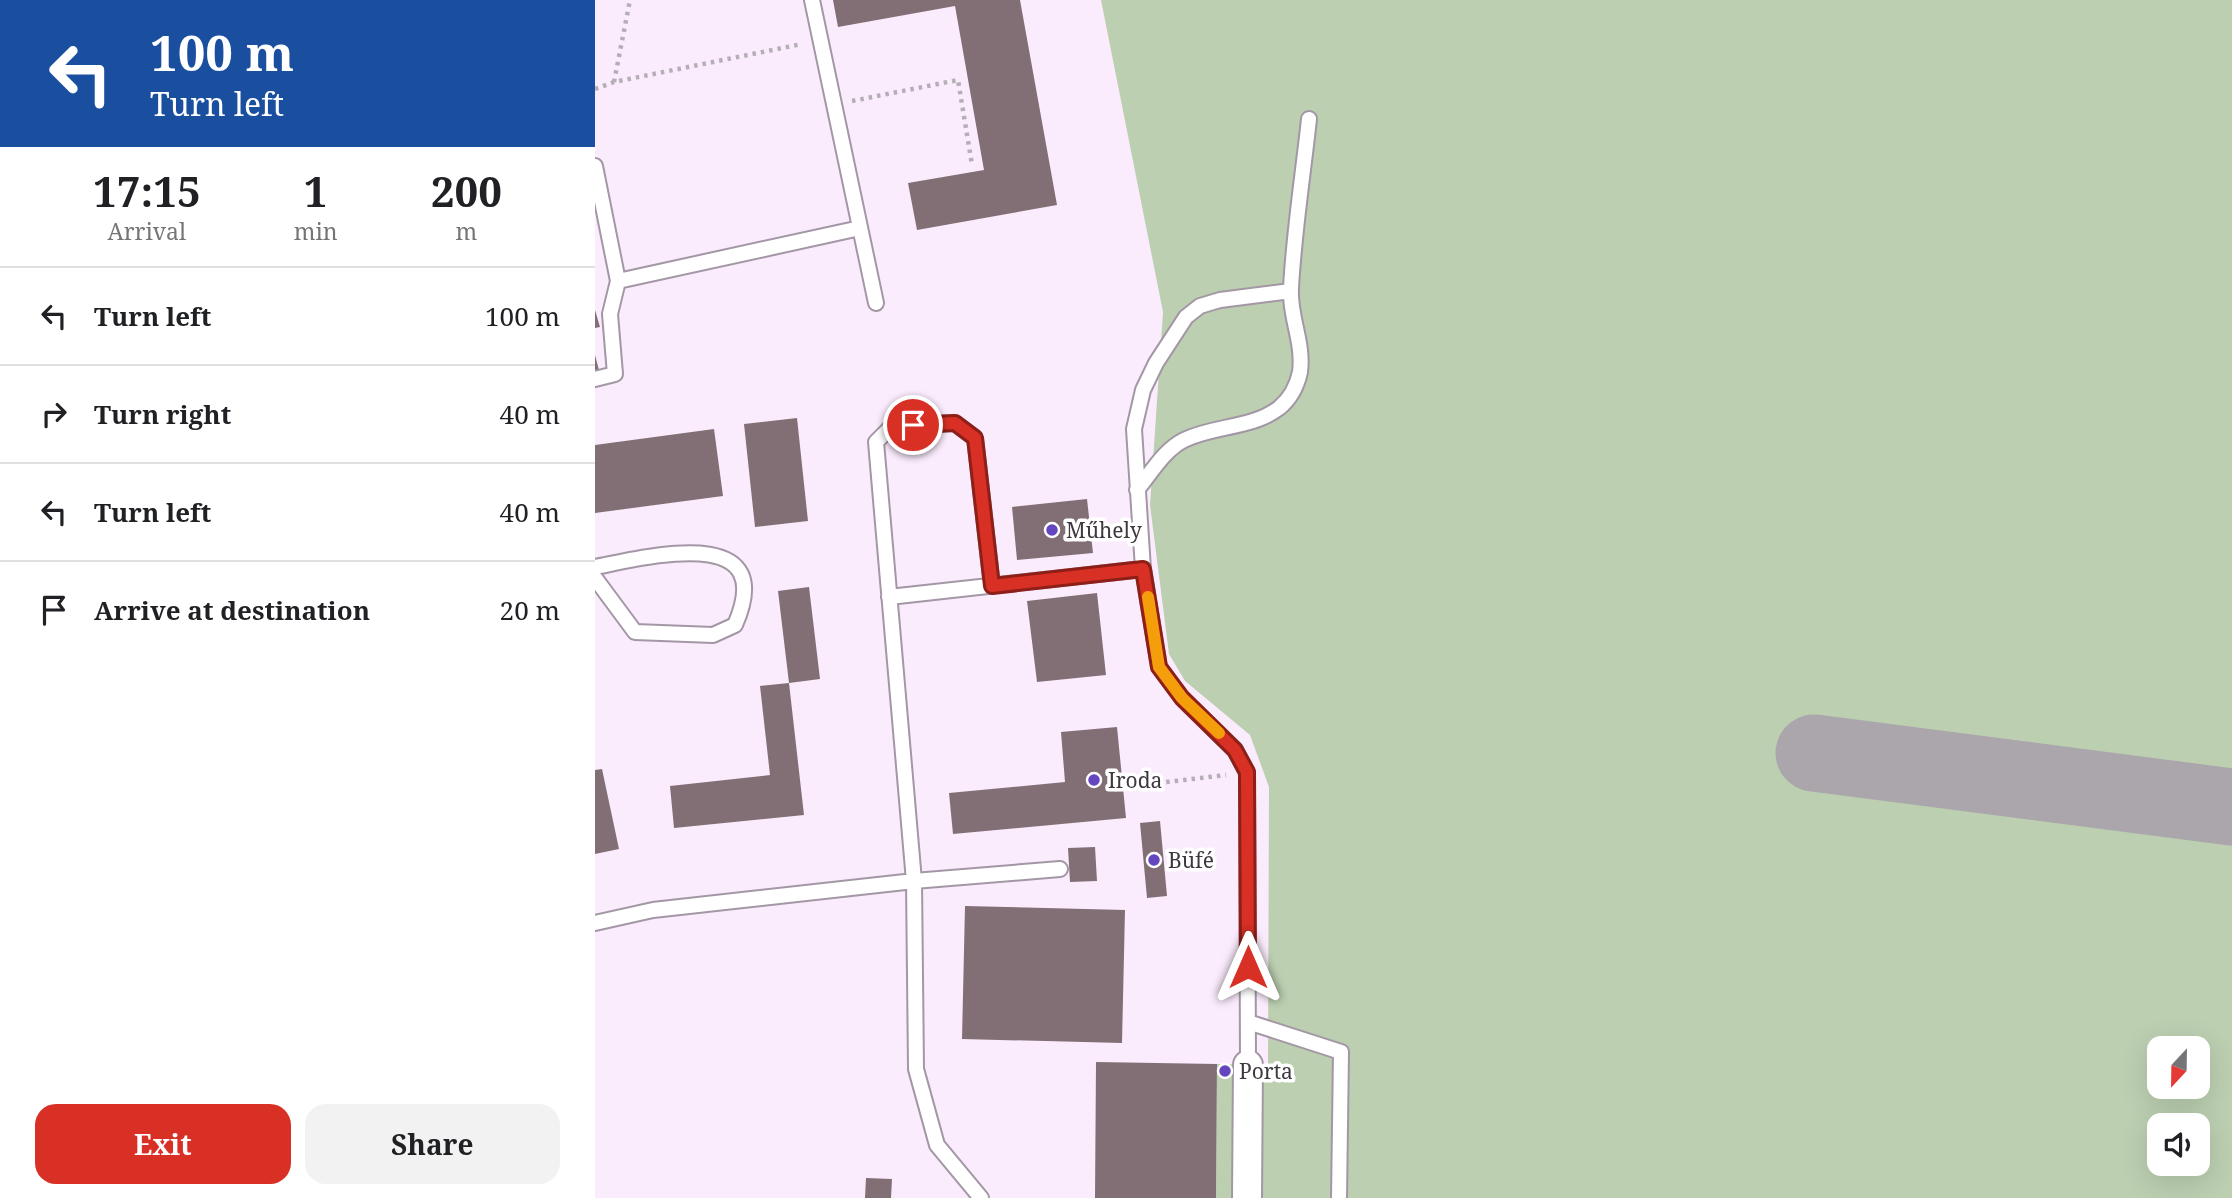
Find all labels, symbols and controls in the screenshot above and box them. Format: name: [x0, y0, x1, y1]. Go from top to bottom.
text: 100 m: [150, 19, 294, 85]
icon: left: [35, 28, 126, 119]
text: Turn left: [150, 82, 284, 125]
text: 17:15: [93, 162, 201, 219]
text: 1: [304, 162, 328, 219]
text: 200: [431, 162, 502, 219]
text: Arrival: [108, 215, 186, 247]
text: min: [294, 215, 338, 247]
text: m: [455, 215, 477, 247]
icon: left: [35, 297, 73, 335]
text: Turn left: [94, 298, 211, 334]
text: 100 m: [485, 298, 560, 334]
icon: right: [35, 395, 73, 433]
pin: [883, 395, 943, 455]
text: Turn right: [94, 396, 231, 432]
text: 40 m: [500, 396, 560, 432]
icon: arrive: [894, 406, 932, 444]
icon: left: [35, 493, 73, 531]
text: Turn left: [94, 494, 211, 530]
text: 40 m: [500, 494, 560, 530]
place label: Műhely: [1066, 516, 1142, 544]
marker: Műhely: [1044, 522, 1060, 538]
icon: arrive: [35, 591, 73, 629]
text: Arrive at destination: [94, 592, 370, 628]
text: 20 m: [500, 592, 560, 628]
place label: Iroda: [1108, 766, 1162, 794]
marker: Iroda: [1086, 772, 1102, 788]
place label: Büfé: [1168, 846, 1214, 874]
marker: Büfé: [1146, 852, 1162, 868]
position arrow: [1211, 930, 1285, 1004]
north arrow: [2147, 1036, 2210, 1099]
map controls: [2147, 1036, 2210, 1176]
place label: Porta: [1239, 1057, 1293, 1085]
marker: Porta: [1217, 1063, 1233, 1079]
button: Exit: [35, 1104, 291, 1184]
button: Share: [305, 1104, 560, 1184]
button: sound: [2147, 1113, 2210, 1176]

